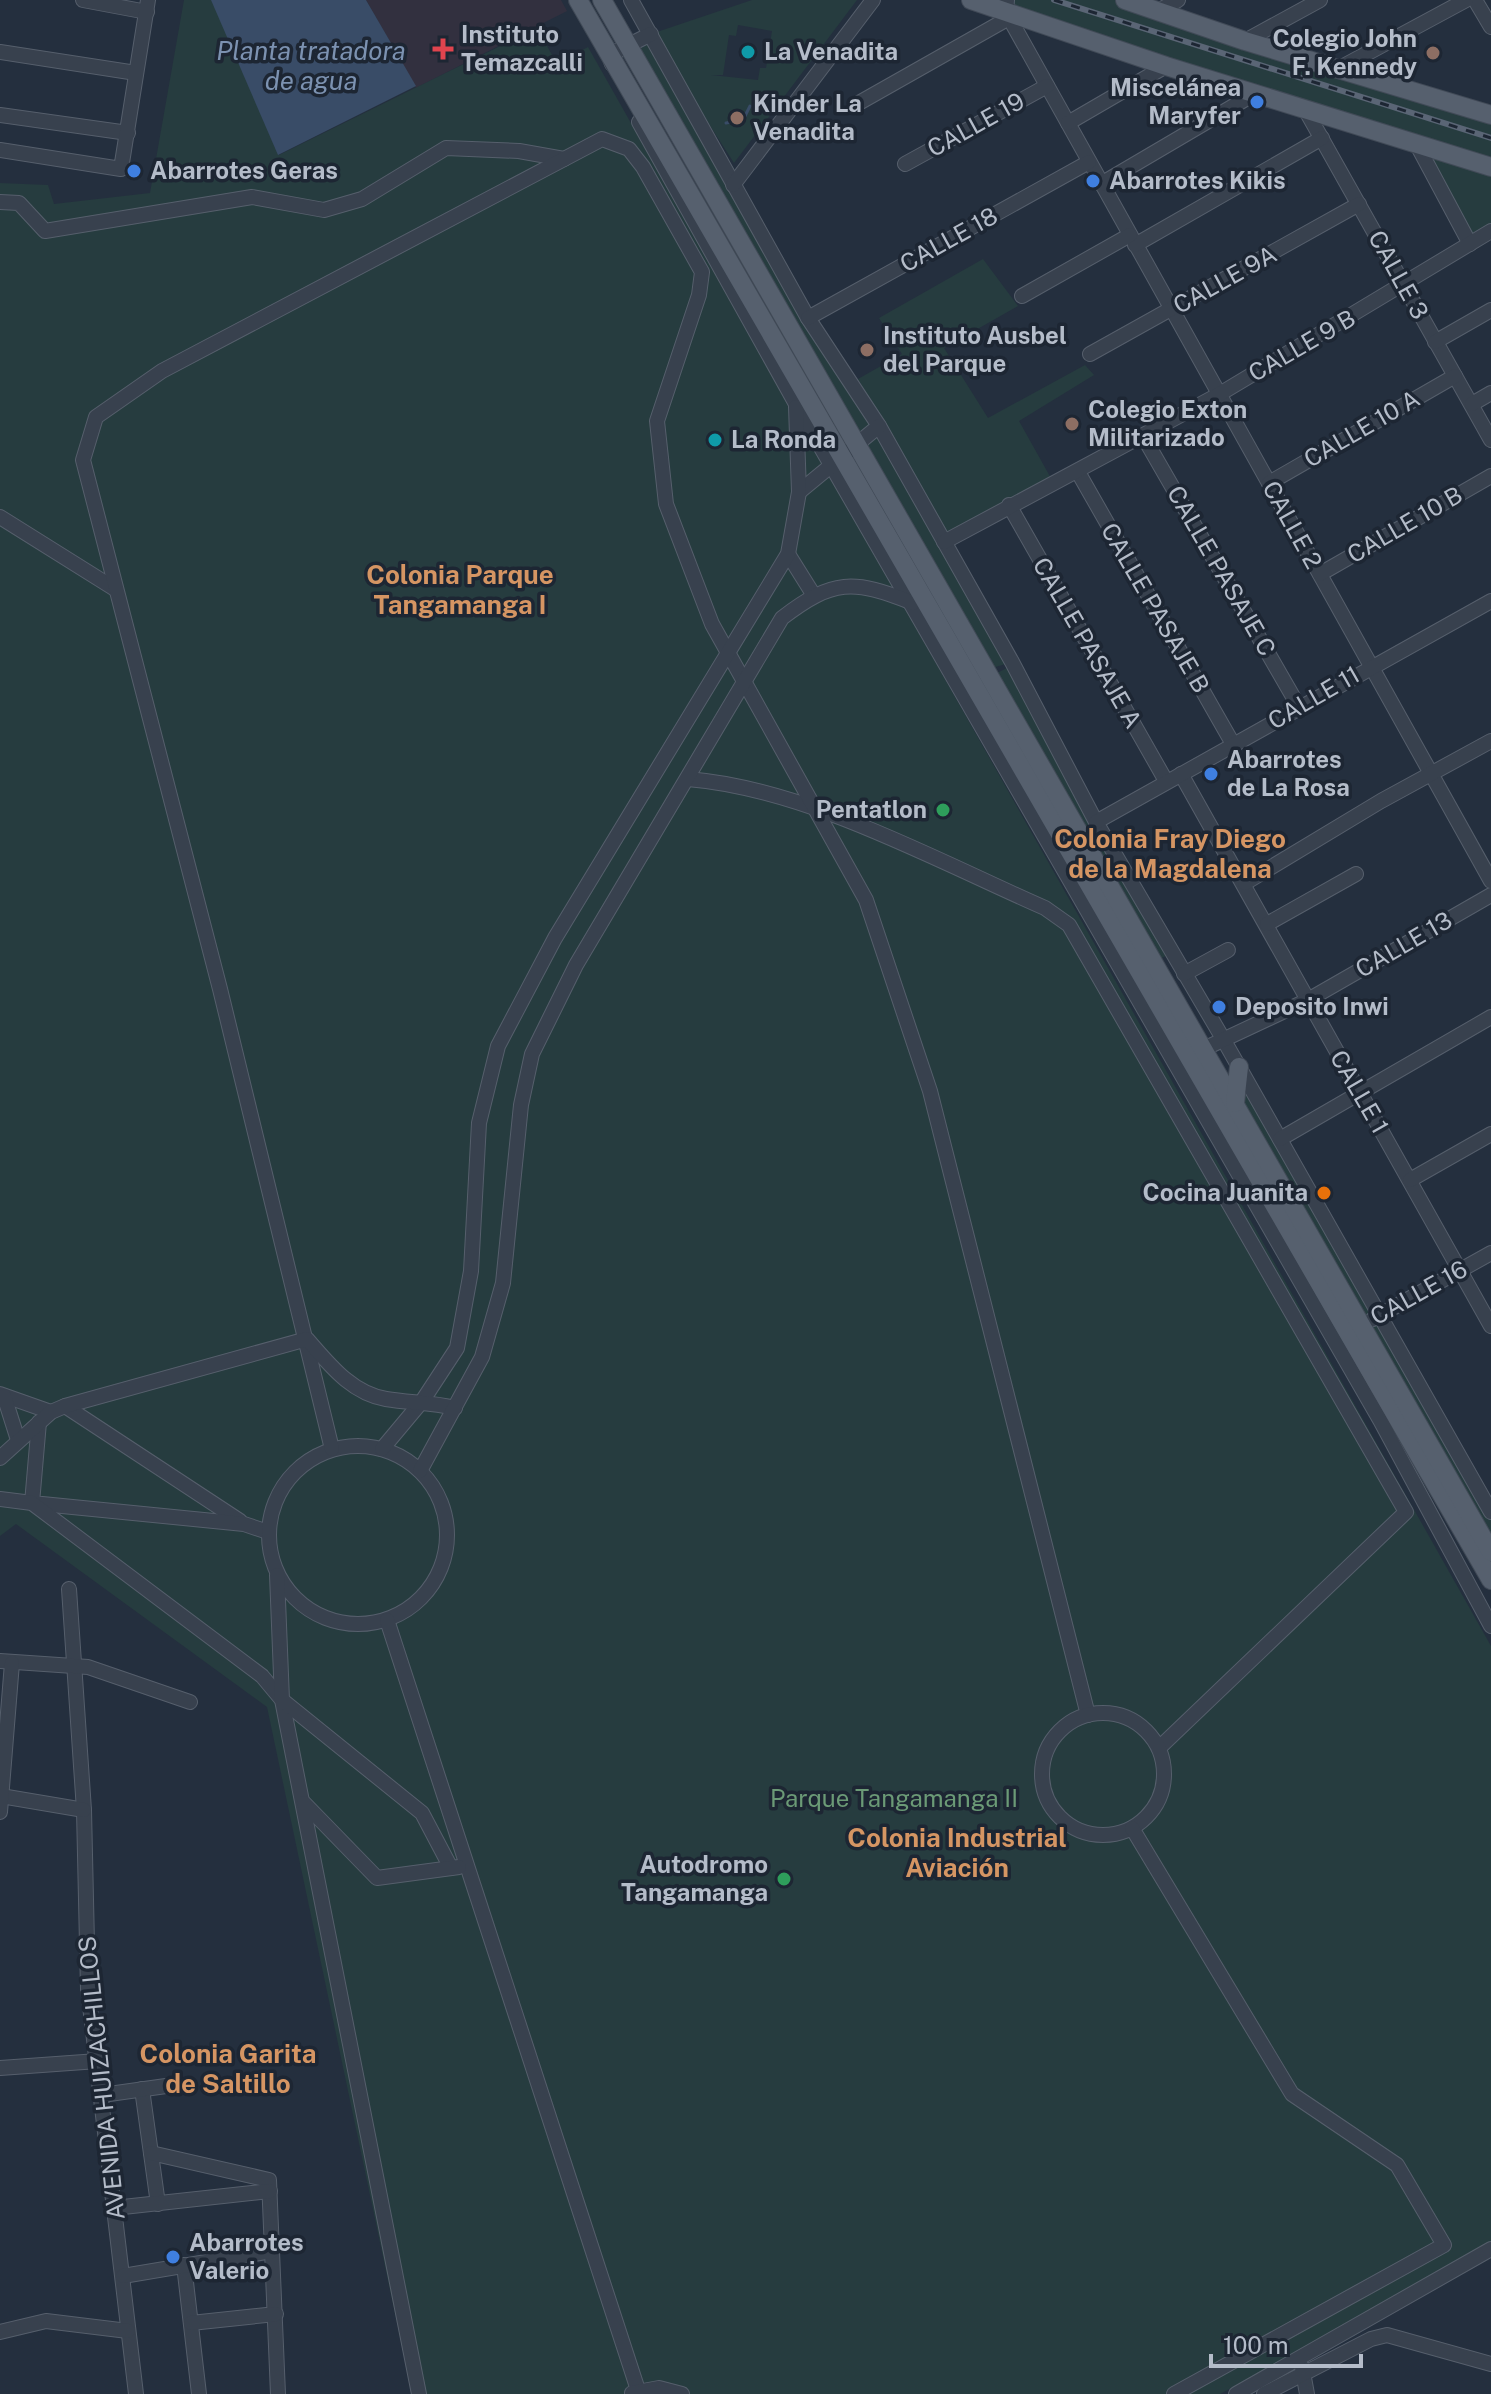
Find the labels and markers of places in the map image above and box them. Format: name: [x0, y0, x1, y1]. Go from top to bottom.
place label: Instituto Temazcalli: [461, 20, 583, 76]
place label: Colegio John F. Kennedy: [1273, 24, 1417, 80]
place label: La Venadita: [764, 37, 898, 65]
marker: Instituto Temazcalli: [432, 38, 454, 60]
marker: La Venadita: [739, 43, 757, 61]
marker: Colegio John F. Kennedy: [1424, 44, 1442, 62]
place label: Miscelánea Maryfer: [1110, 73, 1241, 129]
place label: Kinder La Venadita: [753, 89, 862, 145]
marker: Miscelánea Maryfer: [1248, 93, 1266, 111]
marker: Kinder La Venadita: [728, 109, 746, 127]
place label: Abarrotes Geras: [150, 156, 338, 184]
marker: Abarrotes Geras: [125, 162, 143, 180]
place label: Abarrotes Kikis: [1109, 166, 1286, 194]
marker: Abarrotes Kikis: [1084, 172, 1102, 190]
place label: Instituto Ausbel del Parque: [883, 321, 1067, 377]
marker: Instituto Ausbel del Parque: [858, 341, 876, 359]
place label: Colegio Exton Militarizado: [1088, 395, 1247, 451]
marker: Colegio Exton Militarizado: [1063, 415, 1081, 433]
place label: La Ronda: [731, 425, 836, 453]
marker: La Ronda: [706, 431, 724, 449]
place label: Abarrotes de La Rosa: [1227, 745, 1350, 801]
marker: Abarrotes de La Rosa: [1202, 765, 1220, 783]
place label: Pentatlon: [816, 795, 927, 823]
marker: Pentatlon: [934, 801, 952, 819]
place label: Deposito Inwi: [1235, 992, 1389, 1020]
marker: Deposito Inwi: [1210, 998, 1228, 1016]
place label: Cocina Juanita: [1142, 1178, 1308, 1206]
marker: Cocina Juanita: [1315, 1184, 1333, 1202]
place label: Autodromo Tangamanga: [621, 1850, 768, 1906]
marker: Autodromo Tangamanga: [775, 1870, 793, 1888]
place label: Abarrotes Valerio: [189, 2228, 304, 2284]
marker: Abarrotes Valerio: [164, 2248, 182, 2266]

